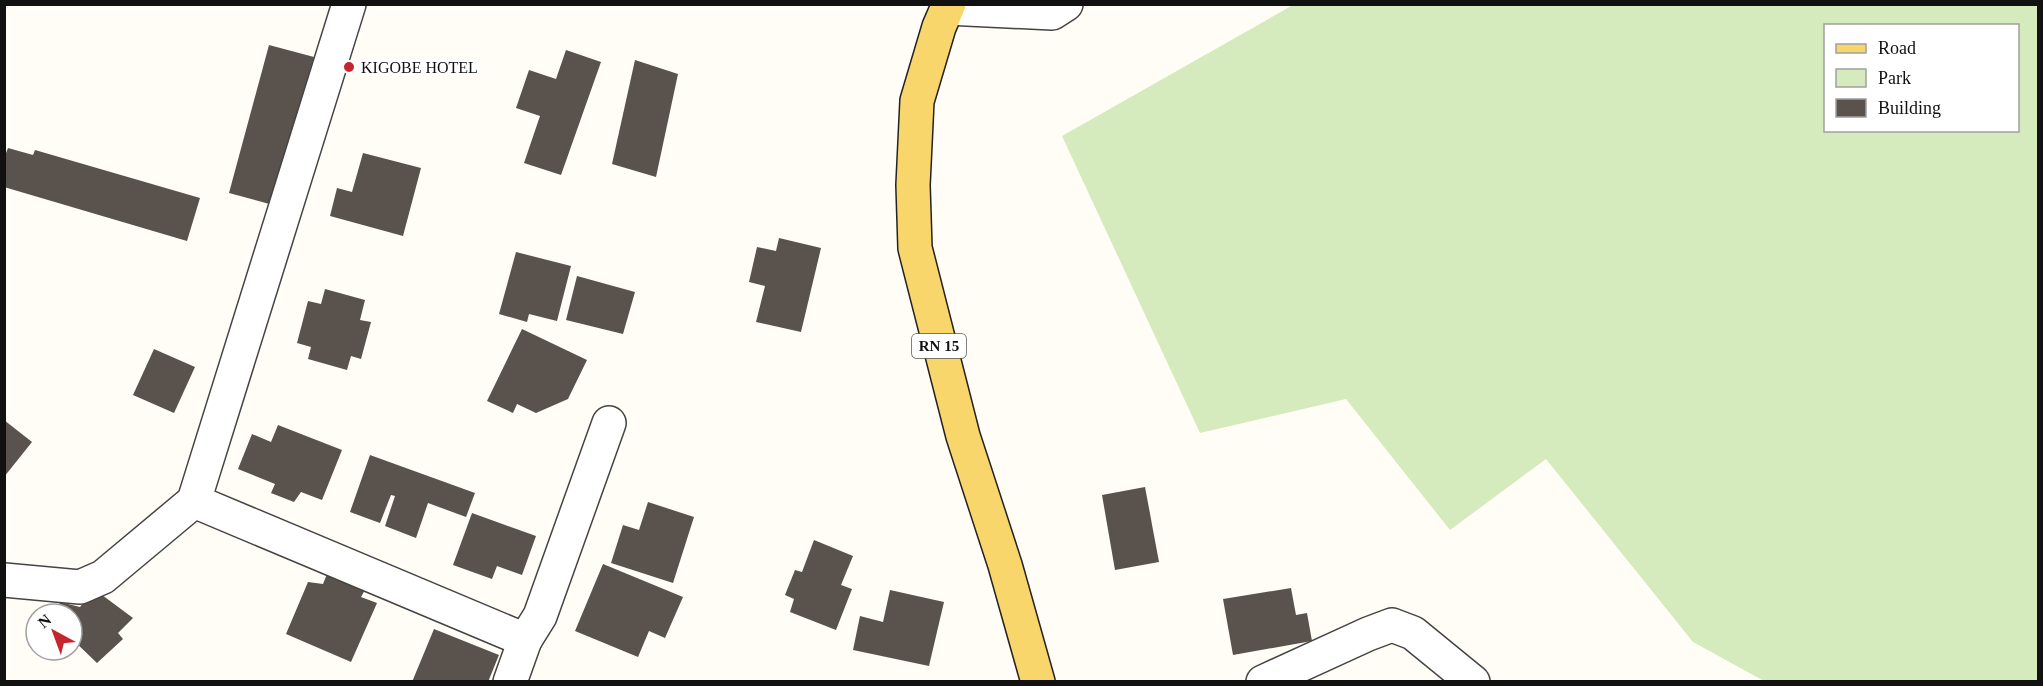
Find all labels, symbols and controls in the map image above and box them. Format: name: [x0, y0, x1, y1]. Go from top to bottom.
legend: [1824, 24, 2019, 132]
text: Road: [1878, 38, 1916, 58]
place label: KIGOBE HOTEL: [361, 59, 478, 76]
marker: KIGOBE HOTEL: [342, 60, 356, 74]
text: Park: [1878, 68, 1911, 88]
text: Building: [1878, 98, 1941, 118]
road number: RN 15: [912, 334, 966, 358]
north arrow: [24, 602, 84, 662]
text: N: [35, 611, 55, 631]

